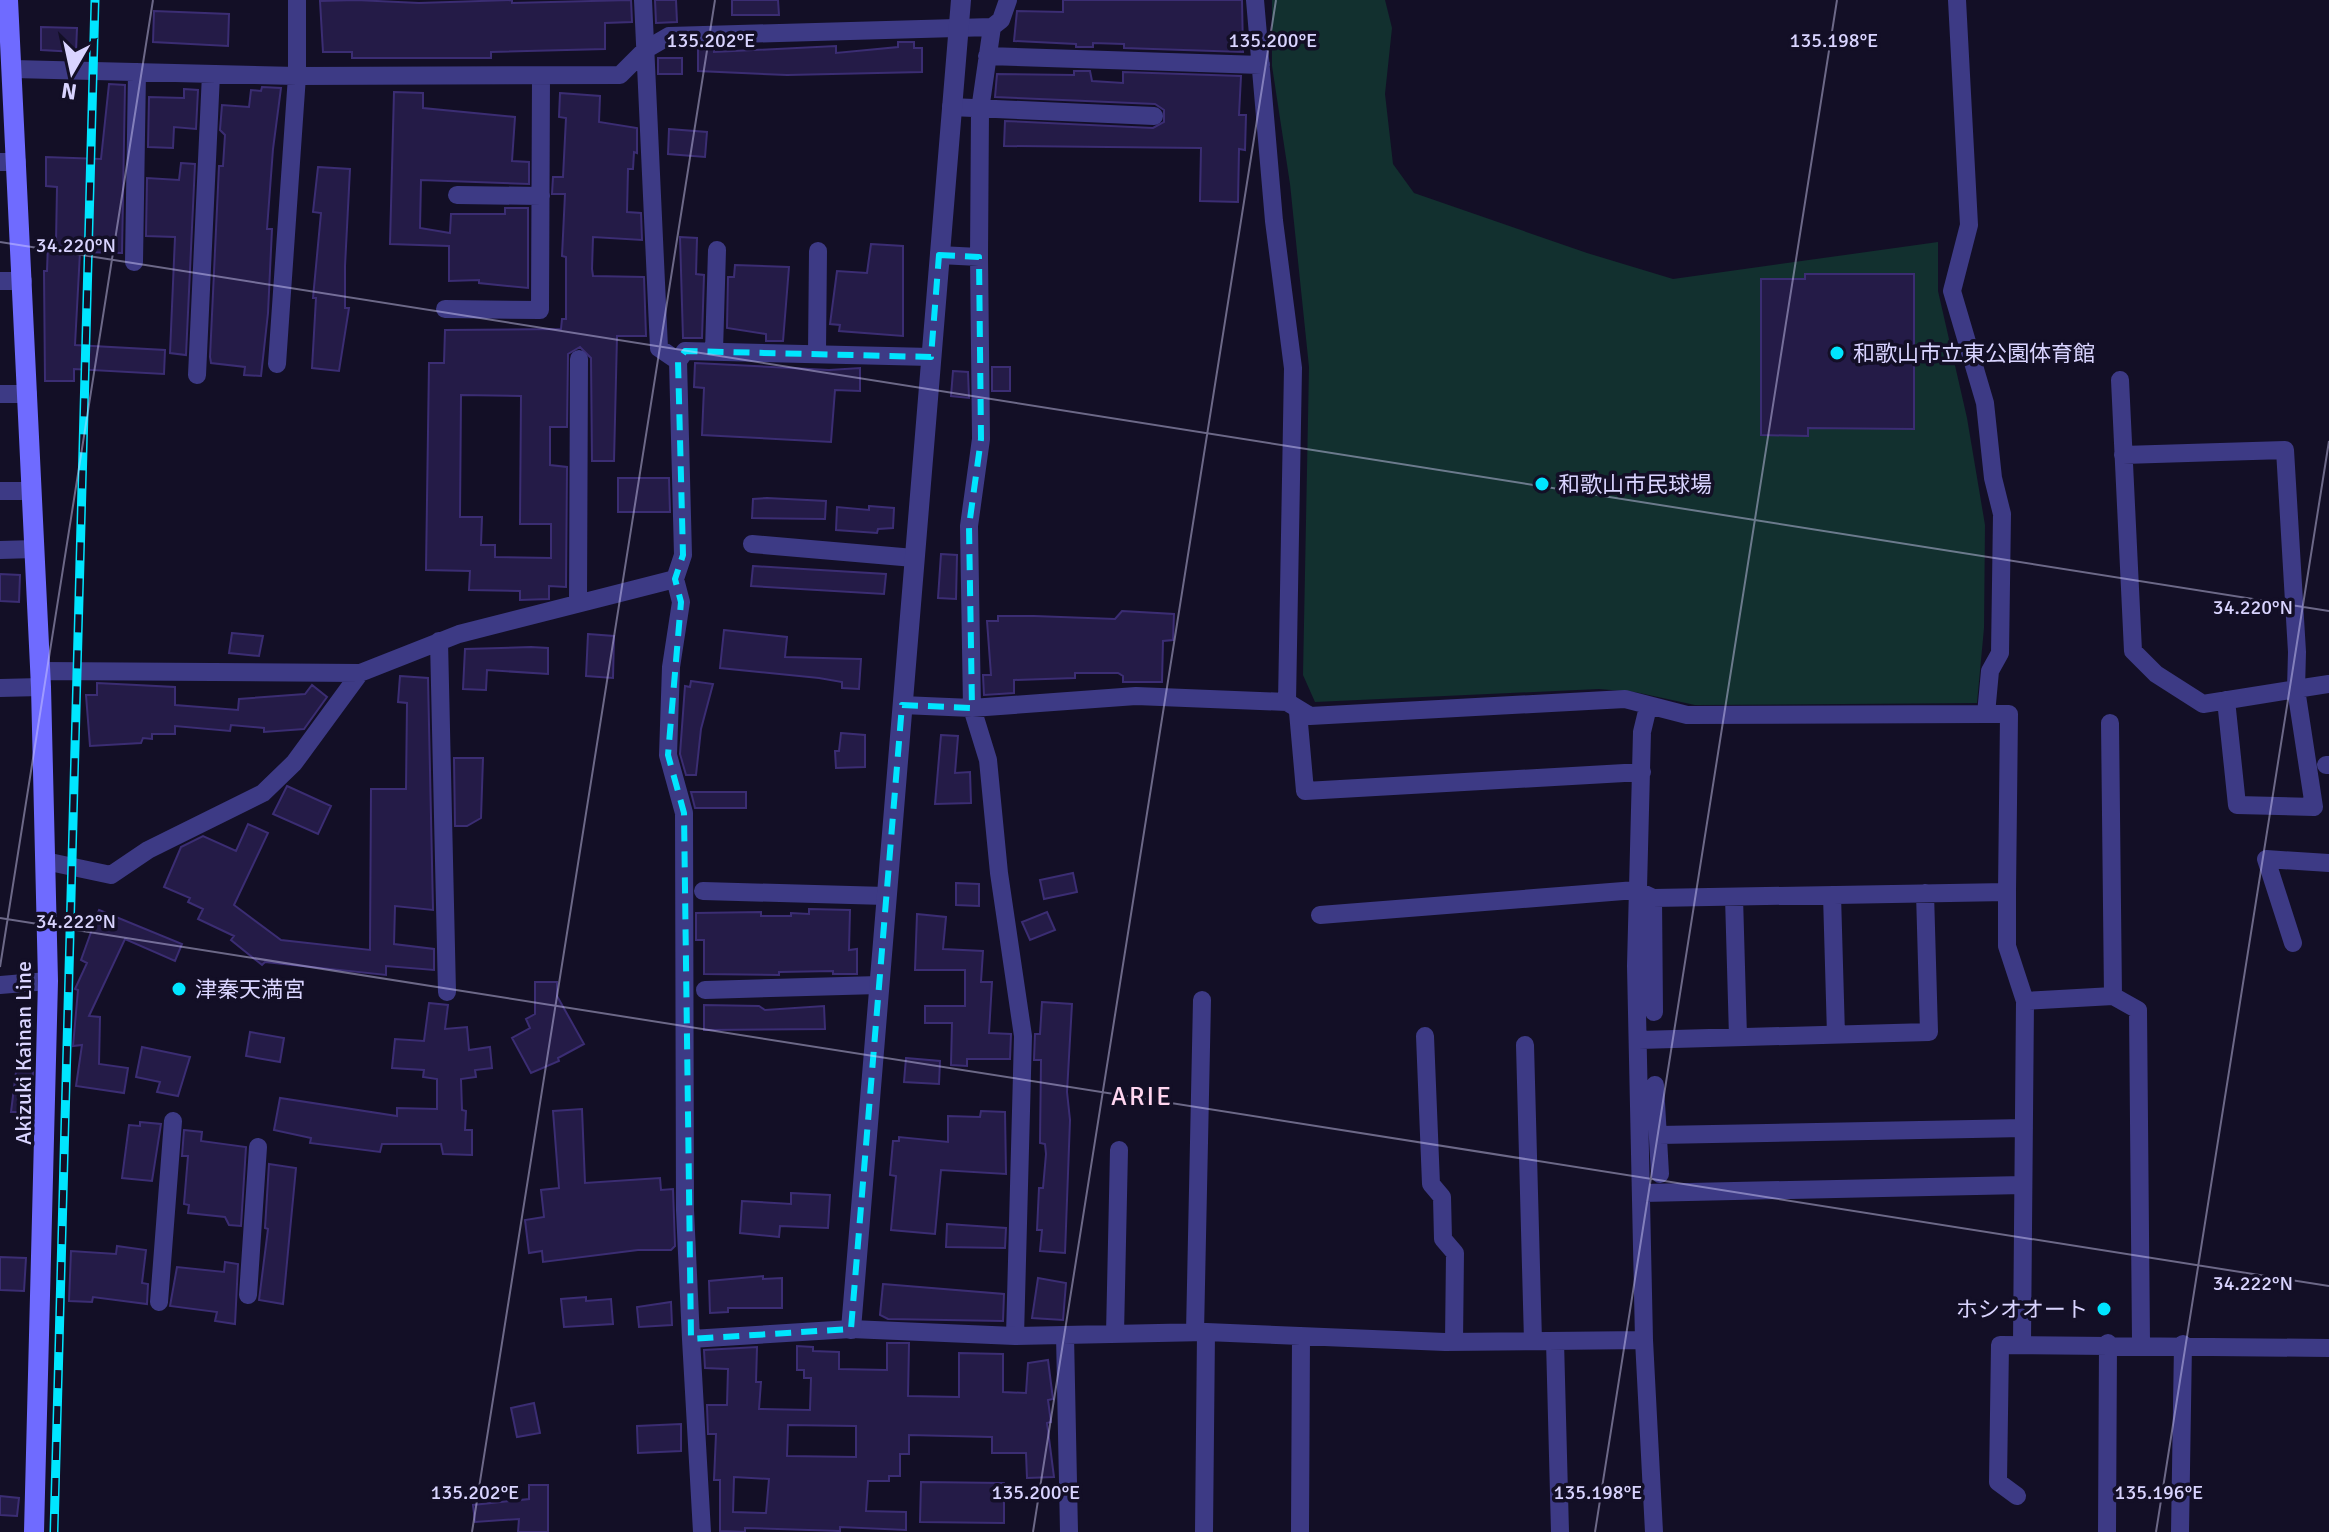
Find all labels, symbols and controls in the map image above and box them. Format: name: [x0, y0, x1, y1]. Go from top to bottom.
text: 135.202°E: [667, 28, 755, 53]
text: 135.200°E: [1229, 28, 1317, 53]
text: 135.198°E: [1790, 28, 1878, 53]
north arrow: [32, 32, 112, 112]
text: N: [59, 77, 79, 106]
text: 34.220°N: [36, 233, 116, 258]
place label: 和歌山市立東公園体育館: [1853, 340, 2095, 367]
marker: 和歌山市立東公園体育館: [1828, 344, 1846, 362]
place label: 和歌山市民球場: [1558, 471, 1712, 498]
marker: 和歌山市民球場: [1533, 475, 1551, 493]
text: 34.220°N: [2213, 595, 2293, 620]
text: 34.222°N: [36, 909, 116, 934]
street label: Akizuki Kainan Line: [10, 961, 37, 1145]
place label: 津秦天満宮: [195, 976, 305, 1003]
marker: 津秦天満宮: [170, 980, 188, 998]
district label: ARIE: [1111, 1081, 1173, 1113]
text: 34.222°N: [2213, 1271, 2293, 1296]
place label: ホシオオート: [1956, 1296, 2088, 1323]
marker: ホシオオート: [2095, 1300, 2113, 1318]
text: 135.202°E: [431, 1480, 519, 1505]
text: 135.200°E: [992, 1480, 1080, 1505]
text: 135.198°E: [1554, 1480, 1642, 1505]
text: 135.196°E: [2115, 1480, 2203, 1505]

